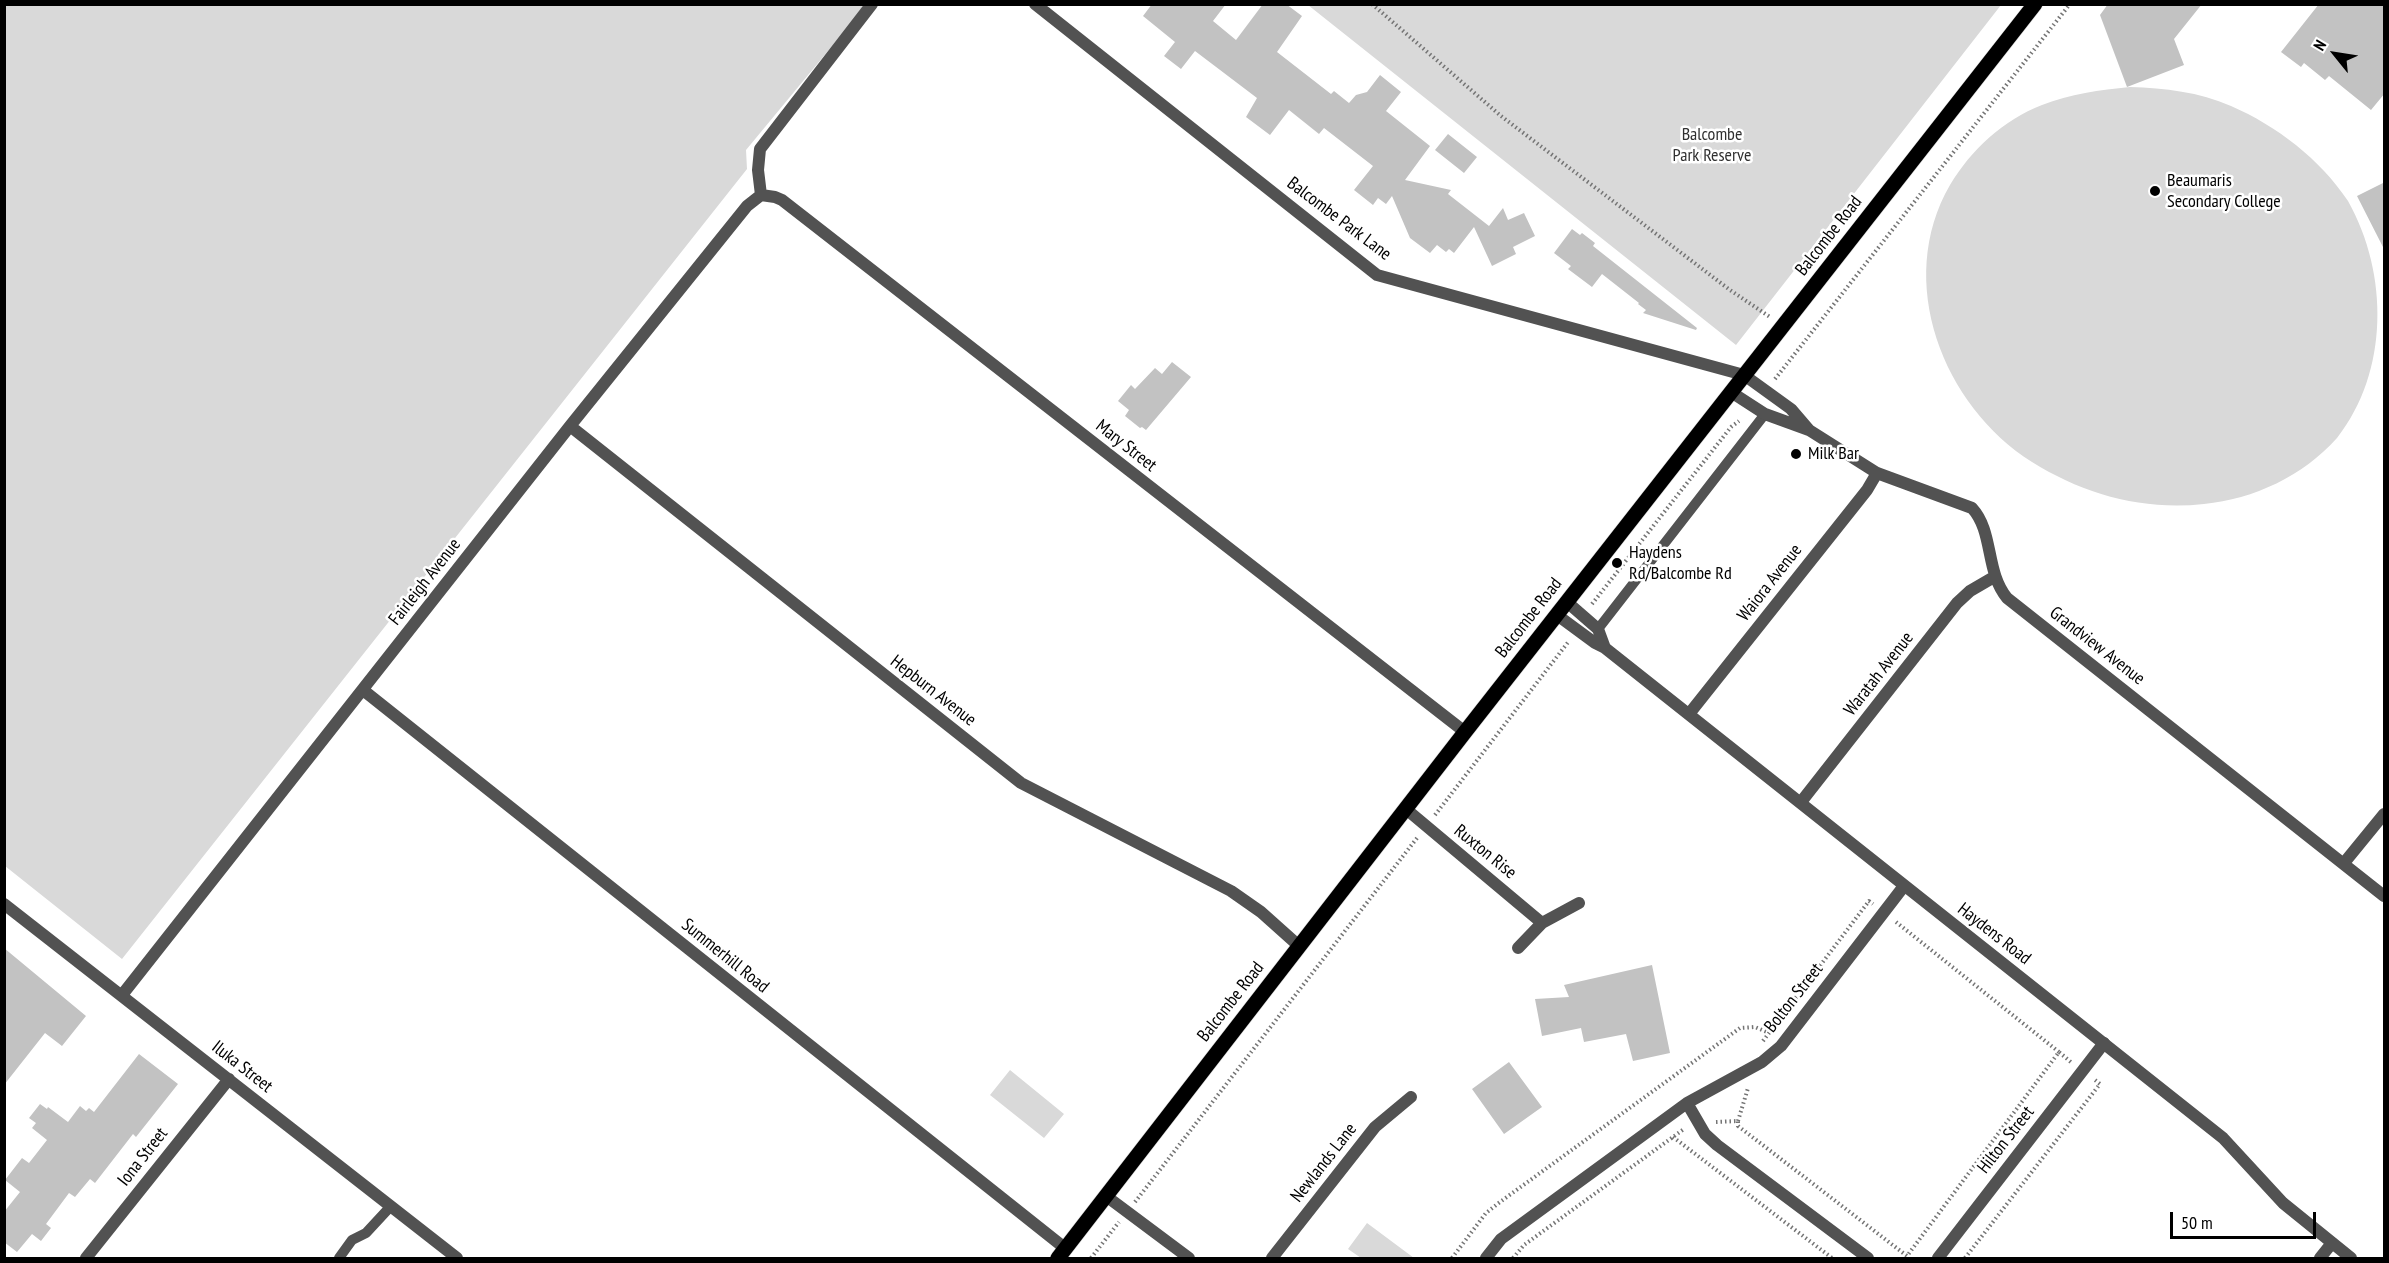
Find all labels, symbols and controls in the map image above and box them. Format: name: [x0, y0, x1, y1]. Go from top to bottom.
north arrow: [2305, 24, 2365, 84]
text: N: [2309, 36, 2330, 54]
park label: Balcombe Park Reserve: [1673, 124, 1751, 166]
place label: Beaumaris Secondary College: [2167, 170, 2281, 213]
street label: Balcombe Park Lane: [1283, 173, 1395, 265]
marker: Beaumaris Secondary College: [2148, 184, 2162, 198]
street label: Balcombe Road: [1791, 192, 1867, 280]
street label: Mary Street: [1091, 415, 1161, 477]
place label: Milk Bar: [1808, 443, 1859, 465]
marker: Milk Bar: [1789, 447, 1803, 461]
street label: Fairleigh Avenue: [384, 534, 466, 630]
street label: Waiora Avenue: [1733, 540, 1807, 626]
place label: Haydens Rd/Balcombe Rd: [1629, 542, 1732, 584]
marker: Haydens Rd/Balcombe Rd: [1610, 556, 1624, 570]
street label: Balcombe Road: [1491, 574, 1567, 662]
street label: Grandview Avenue: [2045, 602, 2149, 690]
street label: Waratah Avenue: [1840, 628, 1918, 720]
street label: Hepburn Avenue: [886, 651, 980, 731]
street label: Ruxton Rise: [1449, 820, 1521, 884]
street label: Haydens Road: [1953, 899, 2035, 969]
street label: Summerhill Road: [677, 914, 773, 998]
street label: Balcombe Road: [1193, 958, 1269, 1046]
street label: Bolton Street: [1760, 959, 1828, 1037]
street label: Iluka Street: [207, 1036, 277, 1098]
street label: Hilton Street: [1973, 1102, 2039, 1178]
street label: Newlands Lane: [1286, 1119, 1362, 1207]
street label: Iona Street: [114, 1124, 172, 1190]
scale bar: [2173, 1200, 2318, 1238]
text: 50 m: [2181, 1211, 2213, 1234]

